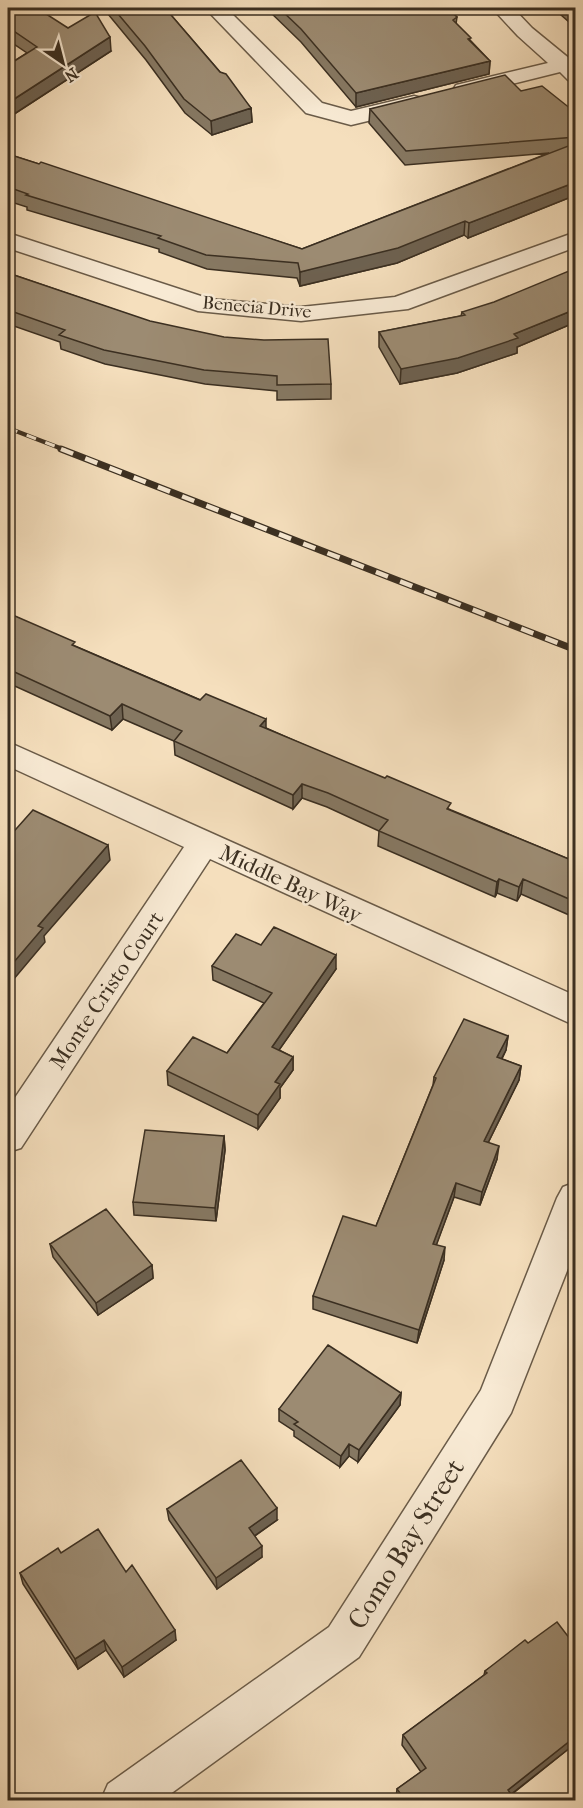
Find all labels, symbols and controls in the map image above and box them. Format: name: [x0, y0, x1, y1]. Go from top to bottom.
north arrow: [33, 33, 93, 93]
text: N: [60, 64, 82, 87]
street label: Benecia Drive: [202, 292, 312, 323]
street label: Middle Bay Way: [215, 840, 367, 929]
street label: Monte Cristo Court: [44, 907, 169, 1074]
street label: Como Bay Street: [341, 1453, 471, 1635]

